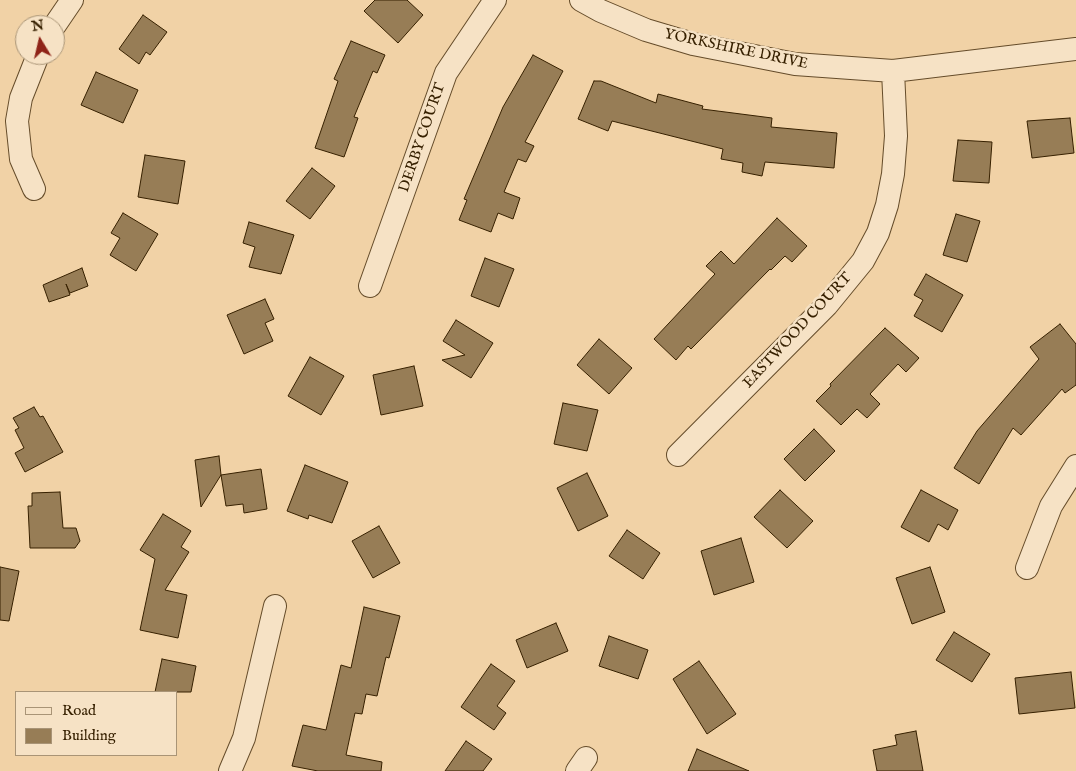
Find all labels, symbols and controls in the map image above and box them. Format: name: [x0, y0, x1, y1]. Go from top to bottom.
north arrow: [15, 15, 65, 65]
text: N: [30, 16, 45, 36]
street label: YORKSHIRE DRIVE: [663, 26, 809, 74]
street label: DERBY COURT: [396, 81, 450, 195]
street label: EASTWOOD COURT: [740, 270, 856, 392]
legend: [15, 691, 178, 756]
text: Road: [62, 701, 96, 720]
text: Building: [62, 726, 116, 745]

